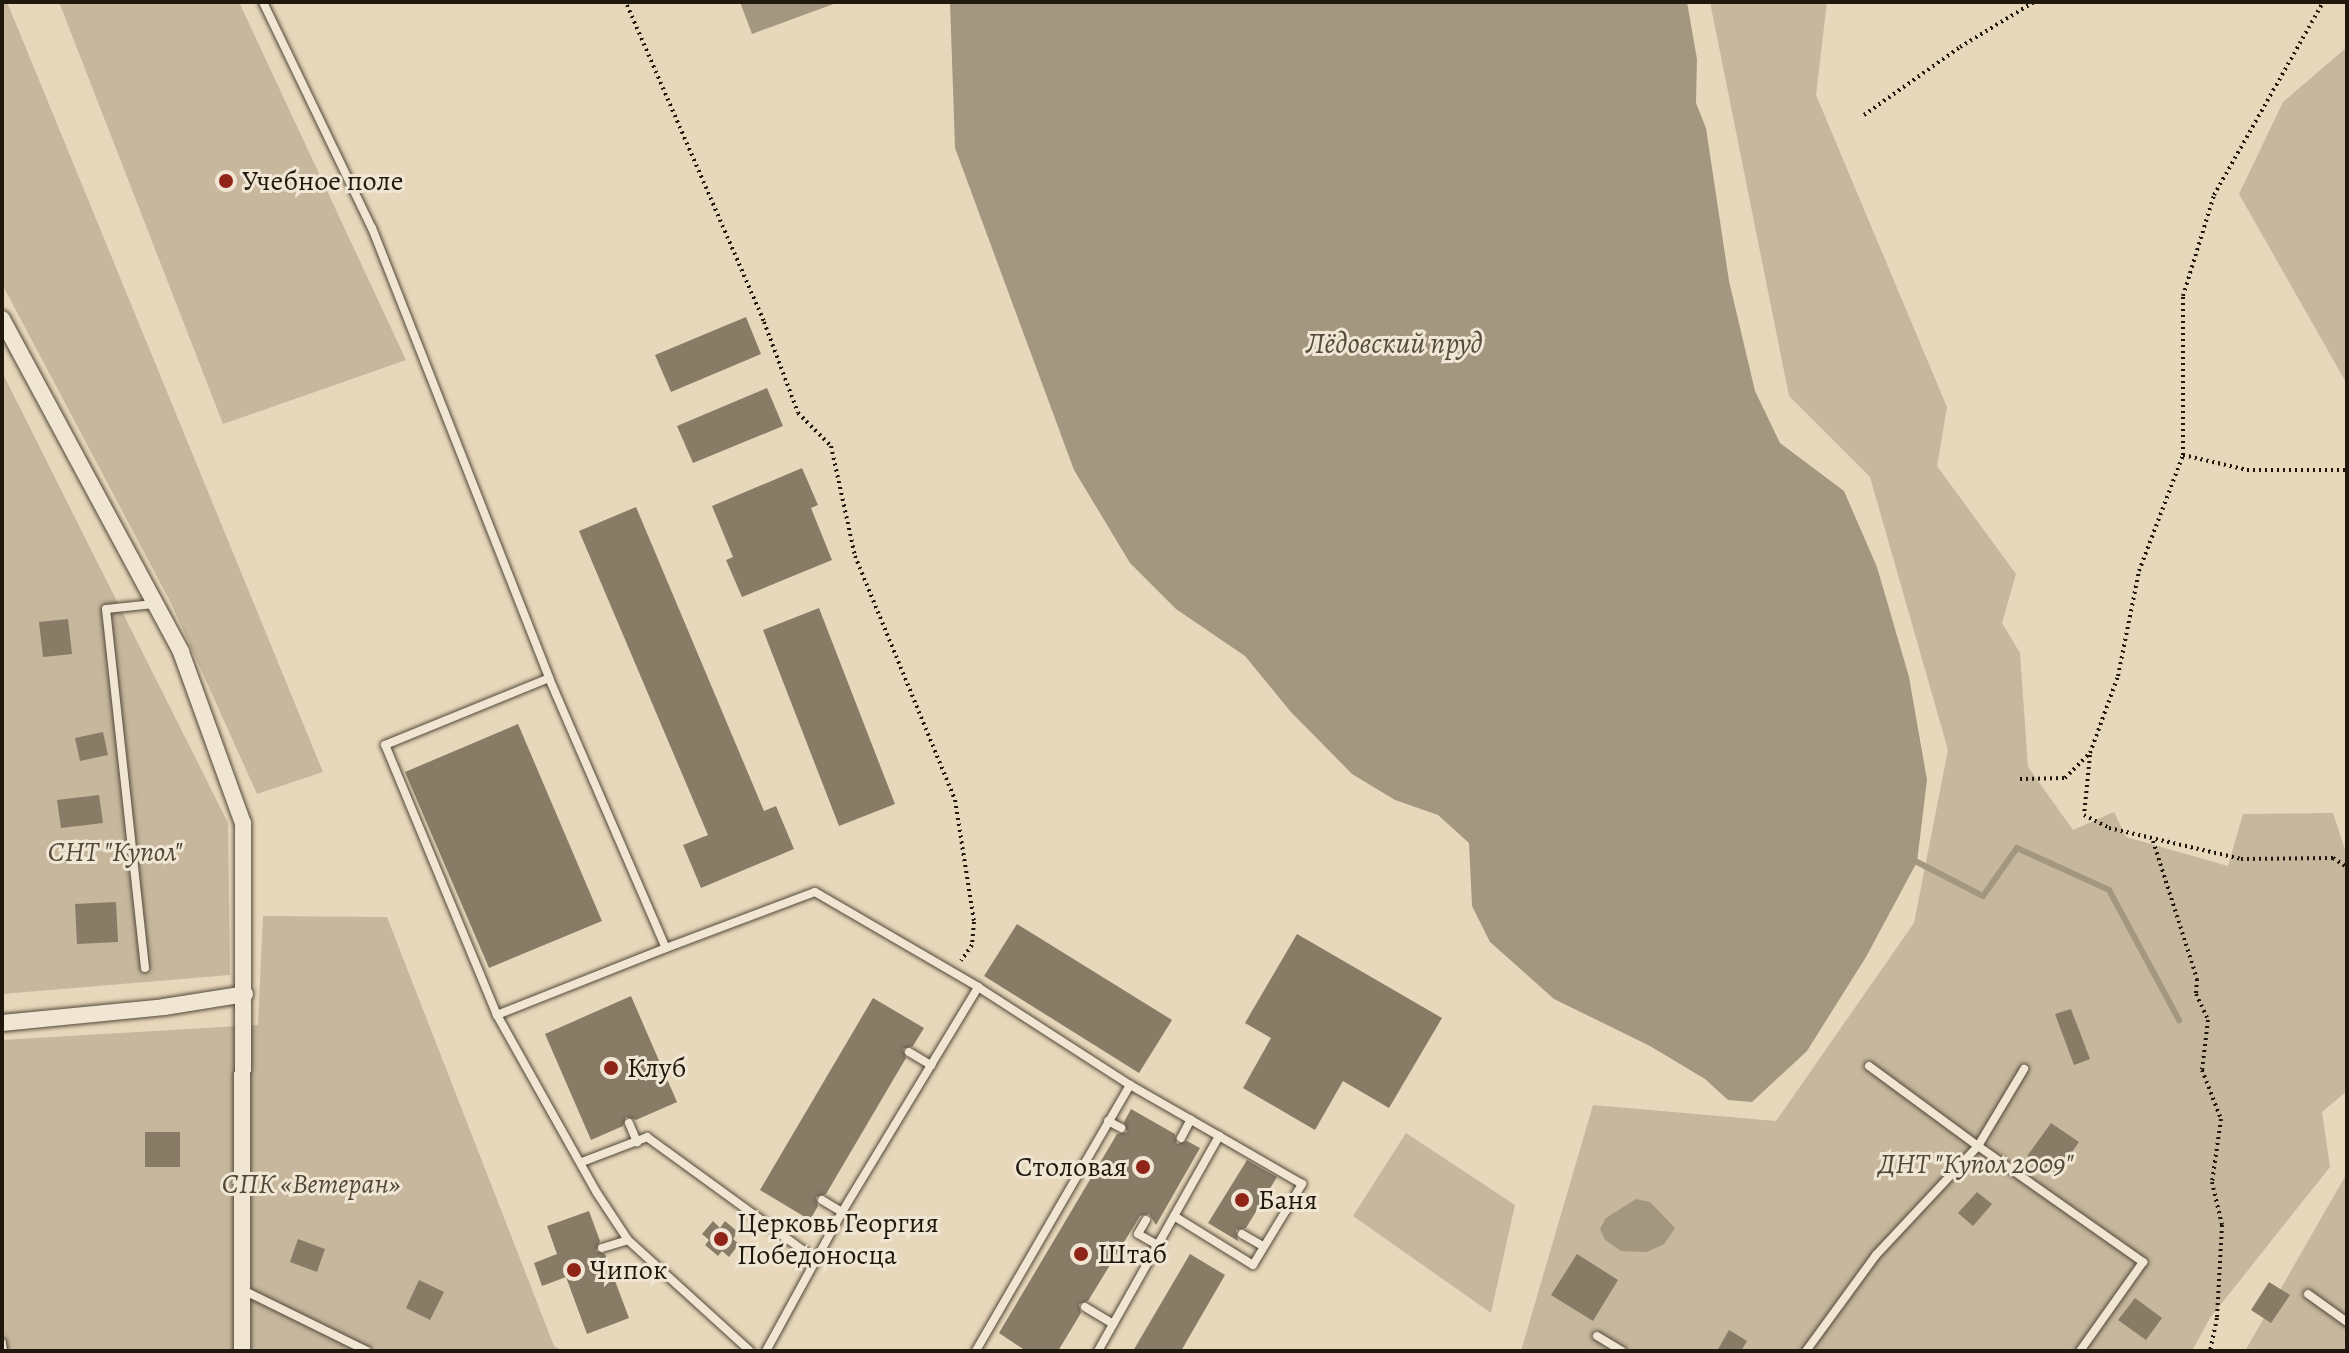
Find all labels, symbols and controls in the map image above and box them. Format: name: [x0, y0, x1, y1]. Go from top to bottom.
place label: Учебное поле: [242, 164, 403, 198]
marker: Учебное поле: [217, 172, 235, 190]
water label: Лёдовский пруд: [1305, 325, 1483, 361]
park label: СНТ "Купол": [48, 835, 182, 869]
place label: Клуб: [627, 1051, 686, 1085]
marker: Клуб: [602, 1059, 620, 1077]
park label: ДНТ "Купол 2009": [1879, 1147, 2073, 1181]
place label: Столовая: [1015, 1150, 1127, 1184]
marker: Столовая: [1134, 1158, 1152, 1176]
park label: СПК «Ветеран»: [222, 1167, 400, 1201]
place label: Баня: [1258, 1183, 1317, 1217]
marker: Баня: [1233, 1191, 1251, 1209]
place label: Церковь Георгия Победоносца: [737, 1206, 939, 1272]
marker: Церковь Георгия Победоносца: [712, 1230, 730, 1248]
place label: Штаб: [1097, 1237, 1167, 1271]
marker: Штаб: [1072, 1245, 1090, 1263]
place label: Чипок: [590, 1253, 667, 1287]
marker: Чипок: [565, 1261, 583, 1279]

